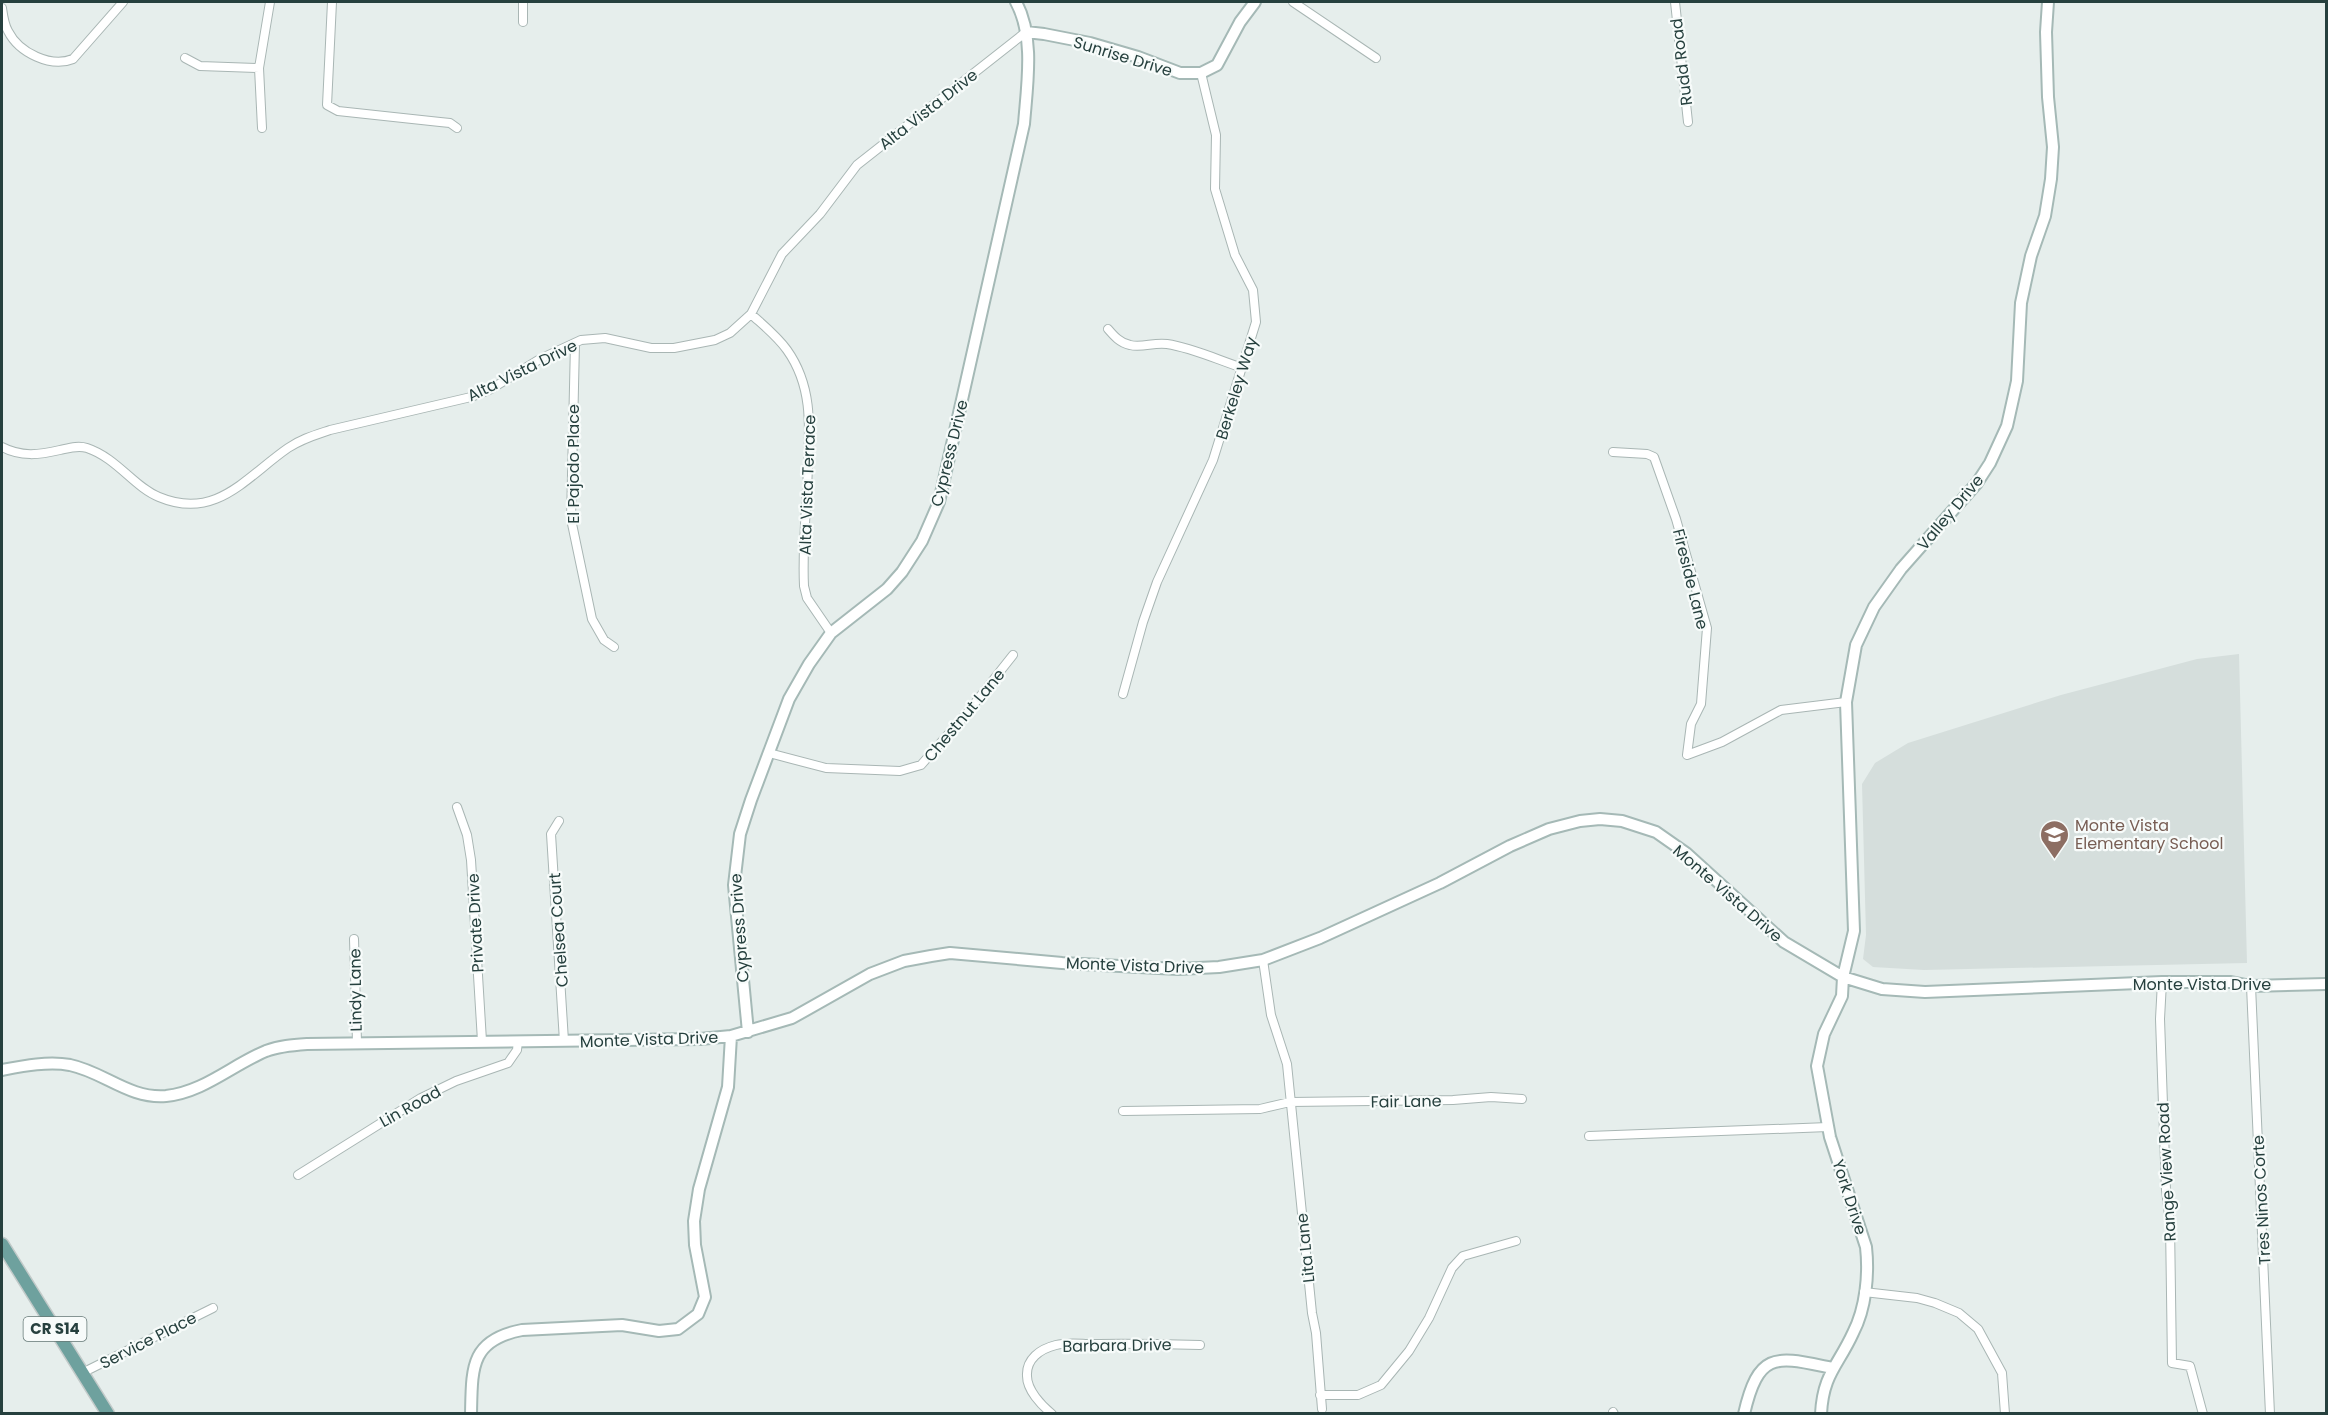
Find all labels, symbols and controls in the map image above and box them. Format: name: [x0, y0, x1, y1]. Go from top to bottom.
street label: Rudd Road: [1665, 17, 1698, 107]
street label: Sunrise Drive: [1071, 31, 1175, 82]
street label: Alta Vista Drive: [874, 63, 983, 155]
street label: Alta Vista Drive: [463, 334, 581, 407]
street label: Berkeley Way: [1210, 334, 1263, 442]
street label: Cypress Drive: [925, 397, 974, 509]
street label: El Pajodo Place: [562, 404, 585, 524]
street label: Alta Vista Terrace: [794, 414, 821, 556]
street label: Valley Drive: [1912, 469, 1989, 555]
street label: Fireside Lane: [1667, 526, 1714, 632]
street label: Chestnut Lane: [919, 664, 1010, 767]
place label: Monte Vista Elementary School: [2075, 814, 2223, 855]
school or university icon: Monte Vista Elementary School: [2038, 818, 2070, 860]
street label: Monte Vista Drive: [1668, 839, 1788, 948]
street label: Chelsea Court: [543, 872, 574, 988]
street label: Private Drive: [461, 873, 490, 973]
street label: Cypress Drive: [724, 873, 755, 983]
street label: Lindy Lane: [343, 948, 368, 1032]
street label: Monte Vista Drive: [1065, 952, 1205, 979]
street label: Monte Vista Drive: [2133, 973, 2271, 996]
street label: Monte Vista Drive: [579, 1026, 719, 1053]
street label: Lin Road: [375, 1080, 445, 1133]
street label: Fair Lane: [1370, 1089, 1442, 1114]
street label: Range View Road: [2151, 1102, 2182, 1242]
street label: Tres Ninos Corte: [2247, 1135, 2276, 1265]
street label: York Drive: [1827, 1156, 1873, 1238]
street label: Lita Lane: [1290, 1212, 1321, 1284]
street label: Service Place: [96, 1306, 201, 1375]
road number: CR S14: [23, 1317, 86, 1341]
street label: Barbara Drive: [1062, 1333, 1172, 1358]

